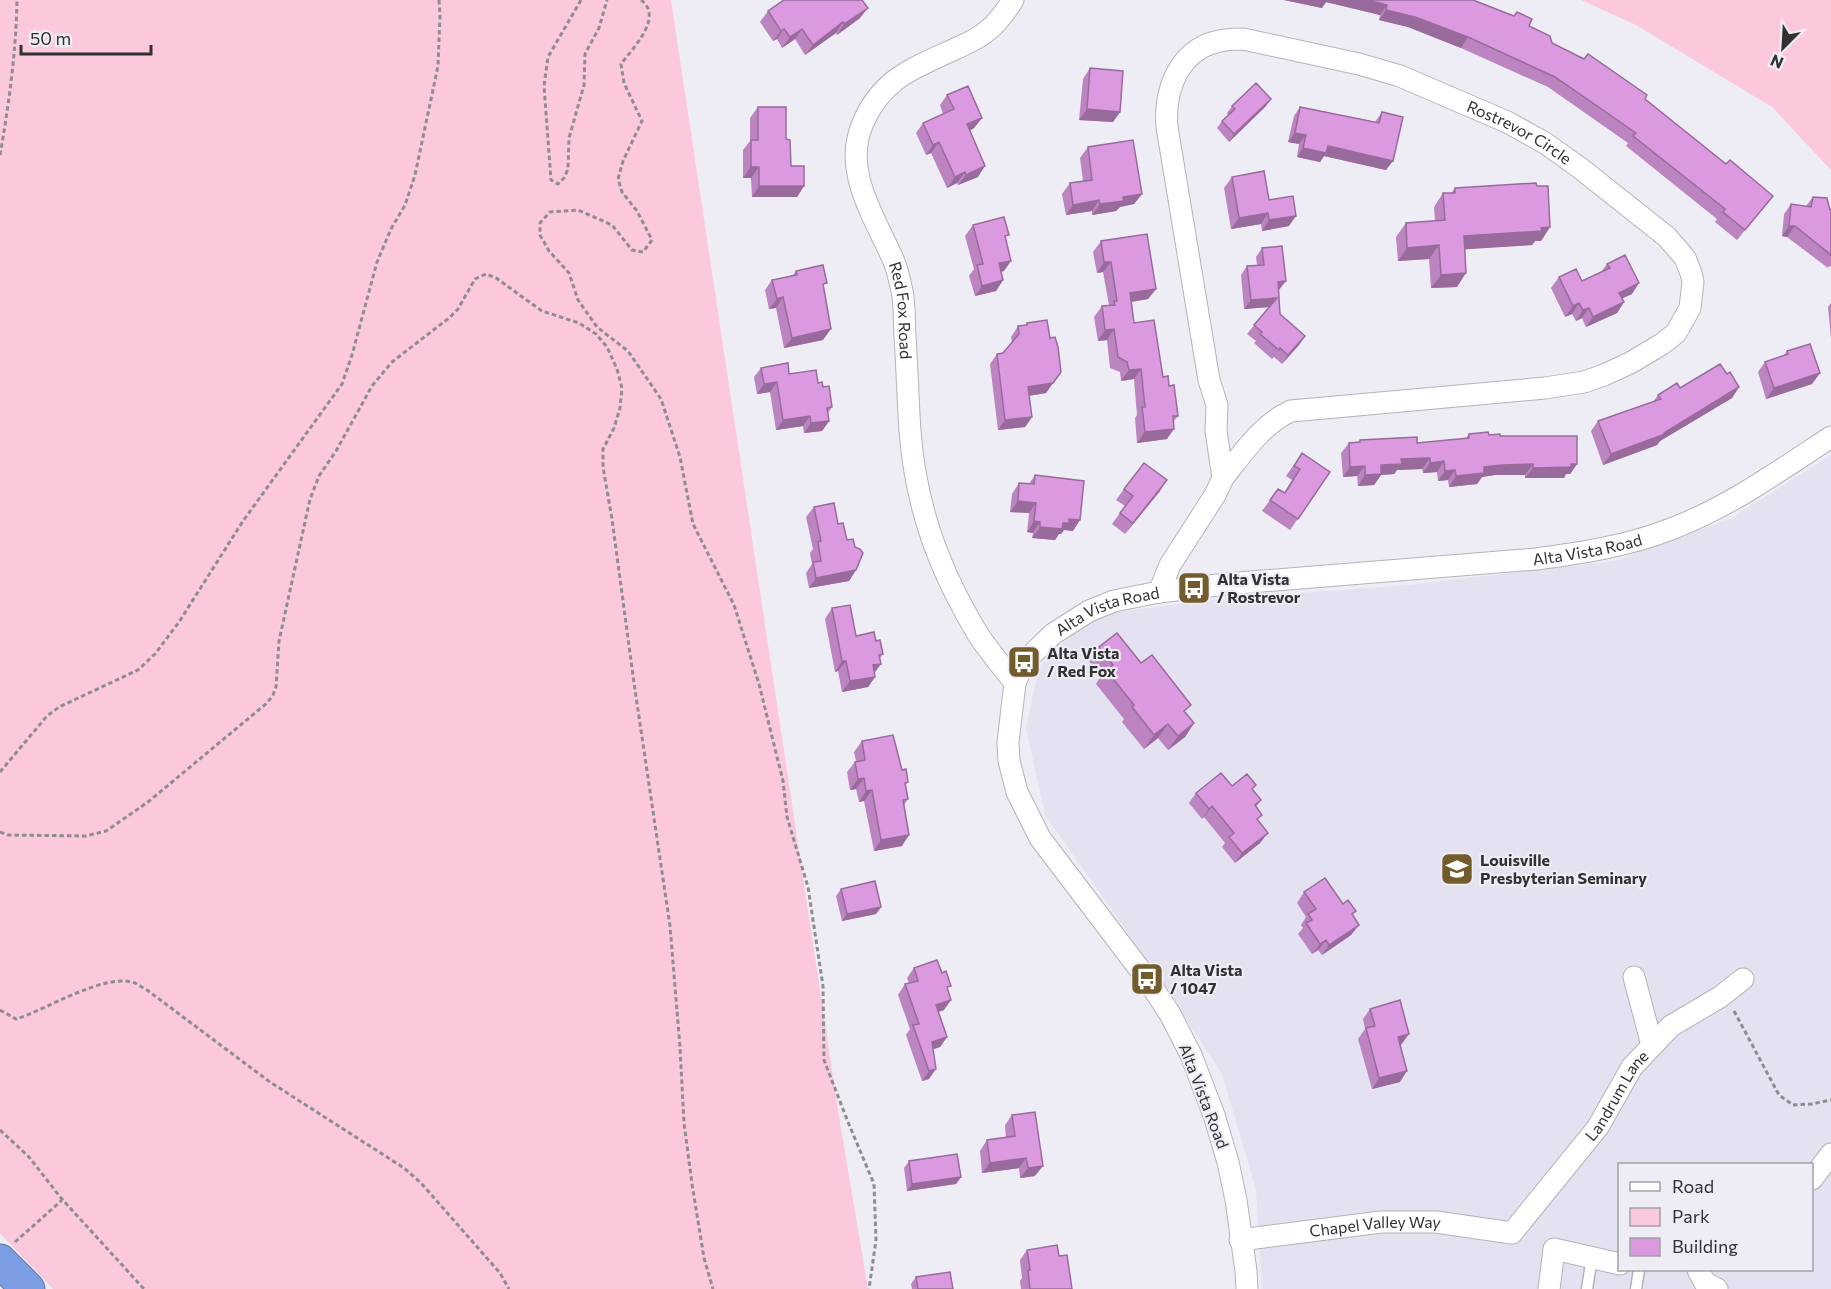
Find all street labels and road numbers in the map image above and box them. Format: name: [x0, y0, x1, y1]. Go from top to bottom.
street label: Rostrevor Circle: [1464, 96, 1576, 168]
street label: Red Fox Road: [886, 259, 916, 360]
street label: Alta Vista Road: [1531, 529, 1644, 568]
street label: Alta Vista Road: [1052, 582, 1161, 639]
street label: Alta Vista Road: [1176, 1041, 1233, 1151]
street label: Landrum Lane: [1581, 1046, 1652, 1144]
street label: Chapel Valley Way: [1308, 1212, 1442, 1240]

